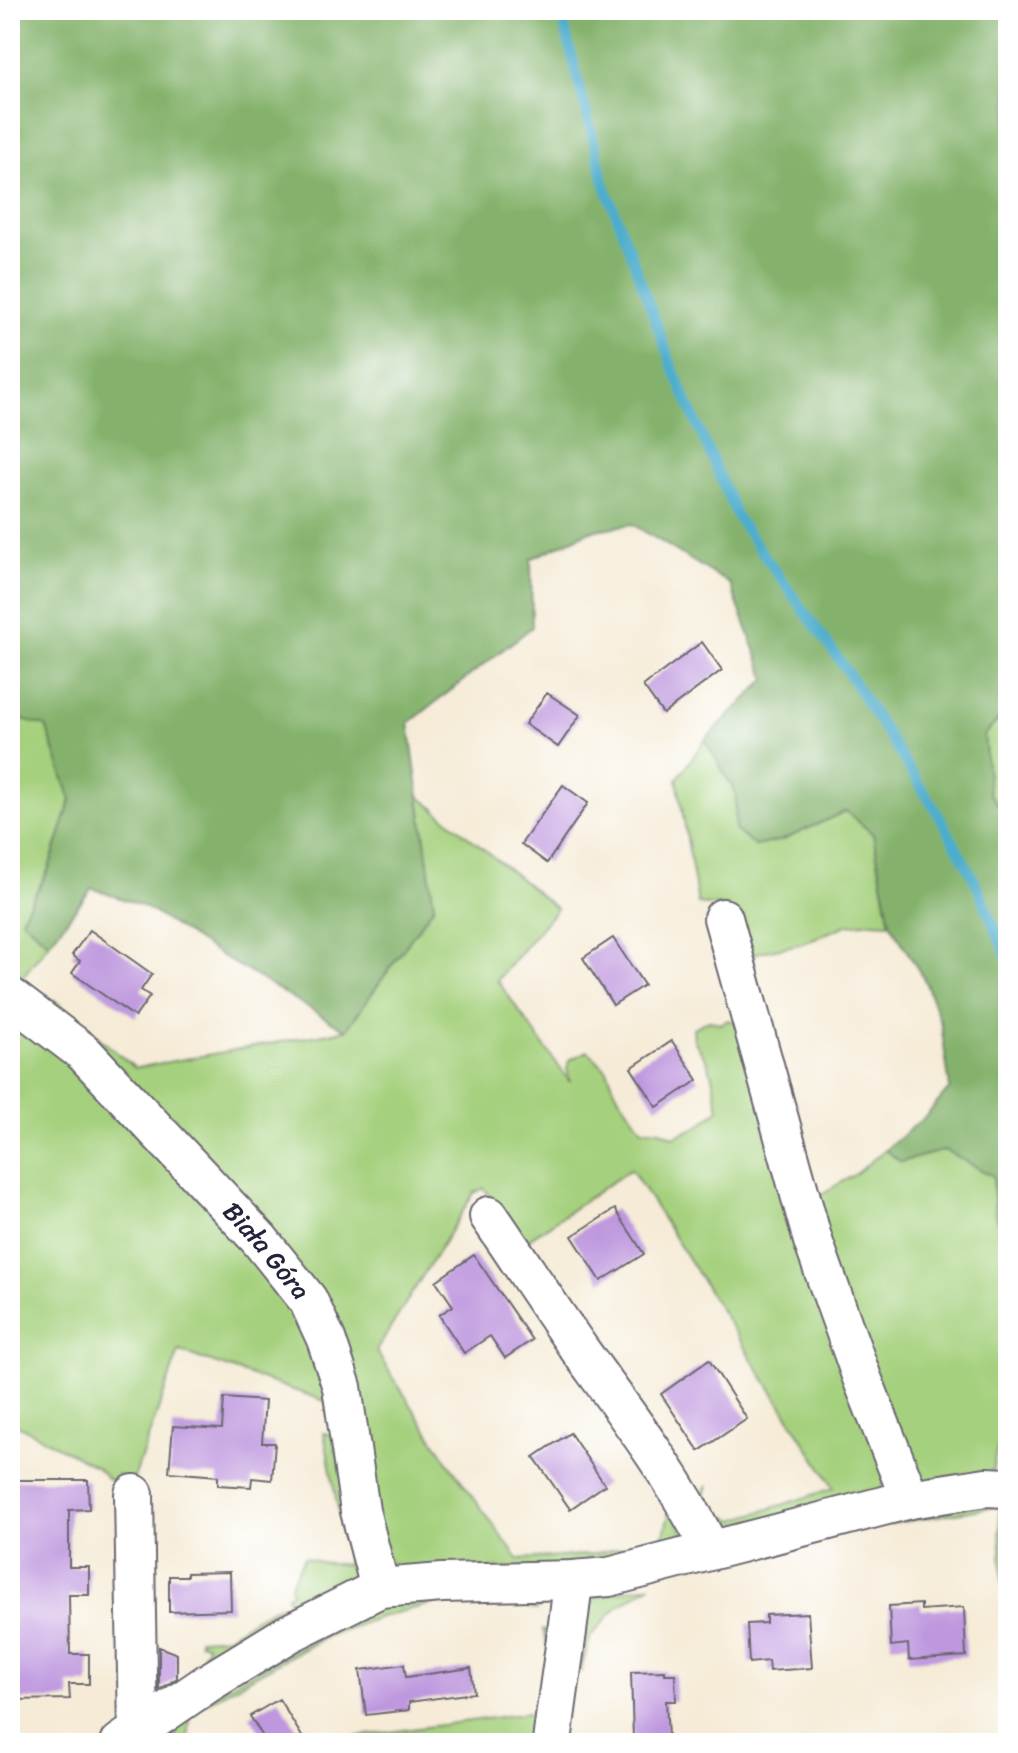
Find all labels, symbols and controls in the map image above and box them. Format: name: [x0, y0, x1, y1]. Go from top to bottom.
street label: Biała Góra: [211, 1190, 323, 1310]

